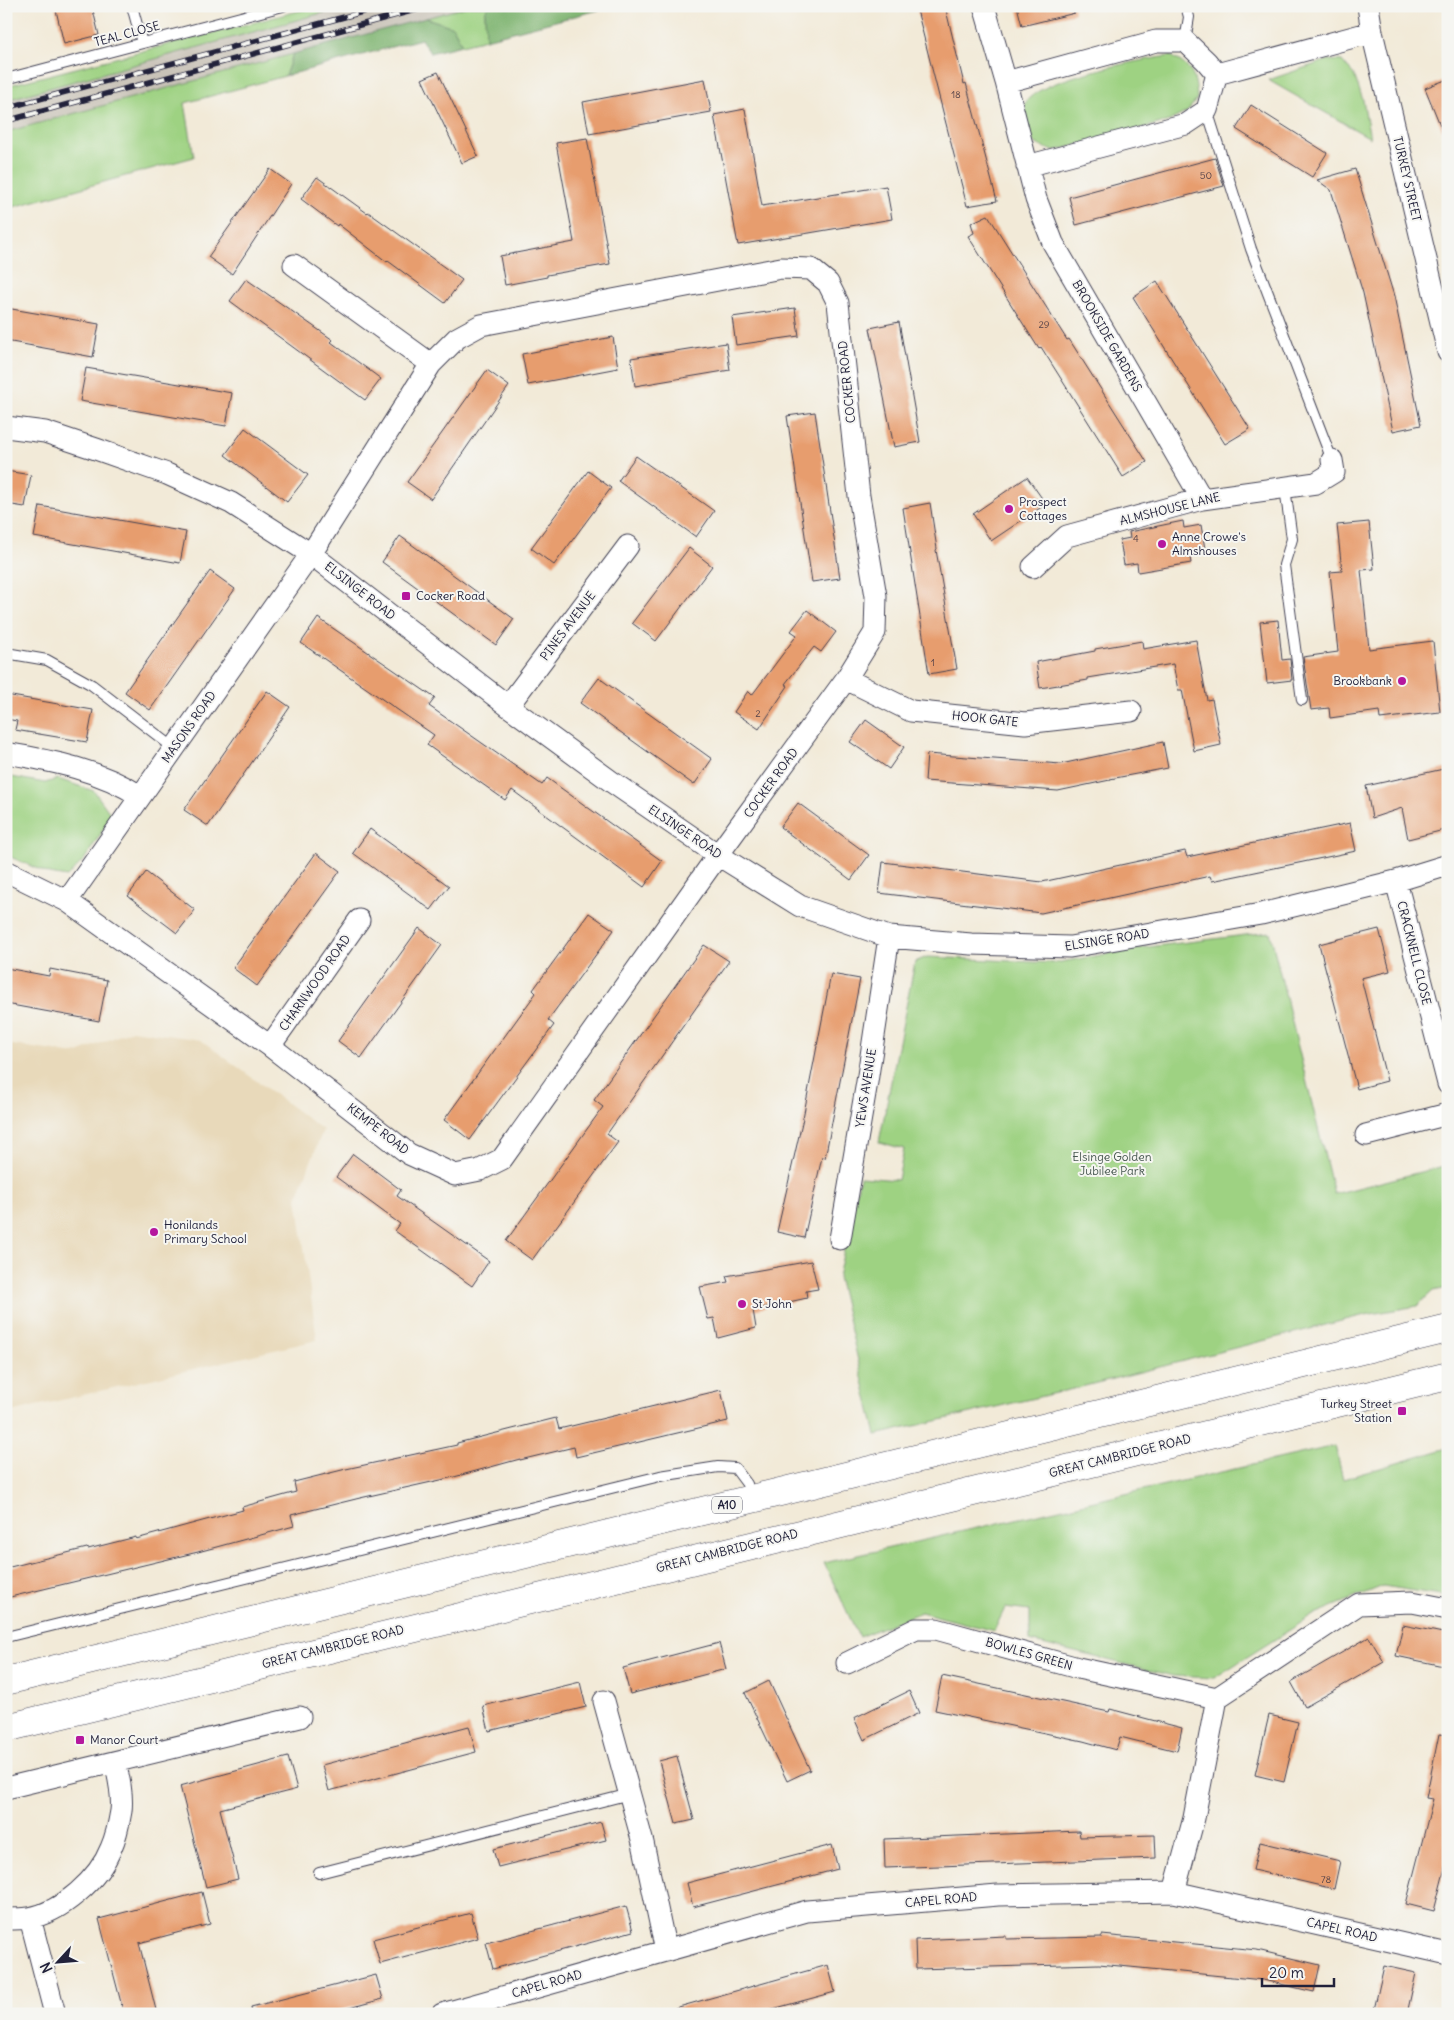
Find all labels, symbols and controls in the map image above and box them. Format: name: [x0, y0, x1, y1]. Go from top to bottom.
street label: TEAL CLOSE: [92, 18, 161, 49]
house number: 18: [951, 88, 961, 101]
street label: TURKEY STREET: [1390, 135, 1425, 223]
house number: 50: [1200, 169, 1212, 182]
street label: BROOKSIDE GARDENS: [1069, 277, 1146, 394]
house number: 29: [1038, 318, 1050, 331]
street label: COCKER ROAD: [835, 340, 858, 424]
street label: ALMSHOUSE LANE: [1118, 489, 1222, 528]
place label: Prospect Cottages: [1019, 494, 1067, 523]
marker: Prospect Cottages: [1003, 503, 1015, 515]
place label: Anne Crowe's Almshouses: [1172, 529, 1246, 558]
house number: 4: [1133, 532, 1139, 545]
marker: Anne Crowe's Almshouses: [1156, 538, 1168, 550]
street label: ELSINGE ROAD: [322, 558, 399, 623]
place label: Cocker Road: [416, 588, 485, 603]
street label: PINES AVENUE: [537, 588, 598, 663]
marker: Cocker Road: [400, 590, 412, 602]
house number: 1: [931, 656, 935, 669]
place label: Brookbank: [1333, 673, 1392, 688]
marker: Brookbank: [1396, 675, 1408, 687]
street label: MASONS ROAD: [158, 688, 219, 766]
house number: 2: [755, 707, 761, 720]
street label: HOOK GATE: [951, 708, 1019, 729]
street label: COCKER ROAD: [740, 745, 801, 821]
street label: ELSINGE ROAD: [646, 801, 725, 862]
street label: CRACKNELL CLOSE: [1394, 899, 1435, 1006]
street label: ELSINGE ROAD: [1064, 925, 1150, 954]
street label: CHARNWOOD ROAD: [276, 932, 353, 1034]
street label: YEWS AVENUE: [852, 1047, 879, 1128]
street label: KEMPE ROAD: [344, 1100, 412, 1157]
park label: Elsinge Golden Jubilee Park: [1072, 1149, 1152, 1178]
place label: Honilands Primary School: [164, 1217, 247, 1246]
marker: Honilands Primary School: [148, 1226, 160, 1238]
place label: St John: [752, 1296, 792, 1311]
marker: St John: [736, 1298, 748, 1310]
place label: Turkey Street Station: [1320, 1396, 1392, 1425]
marker: Turkey Street Station: [1396, 1405, 1408, 1417]
street label: GREAT CAMBRIDGE ROAD: [1047, 1431, 1192, 1480]
road number: A10: [712, 1496, 742, 1514]
street label: GREAT CAMBRIDGE ROAD: [654, 1526, 799, 1575]
street label: GREAT CAMBRIDGE ROAD: [260, 1622, 405, 1671]
street label: BOWLES GREEN: [984, 1634, 1074, 1673]
place label: Manor Court: [90, 1732, 158, 1747]
marker: Manor Court: [74, 1734, 86, 1746]
house number: 78: [1321, 1873, 1332, 1886]
street label: CAPEL ROAD: [904, 1889, 978, 1910]
street label: CAPEL ROAD: [1305, 1914, 1379, 1945]
north arrow: [32, 1938, 82, 1988]
scale bar: [1262, 1955, 1334, 1987]
text: N: [36, 1959, 57, 1976]
text: 20 m: [1269, 1963, 1304, 1982]
street label: CAPEL ROAD: [510, 1966, 584, 2001]

